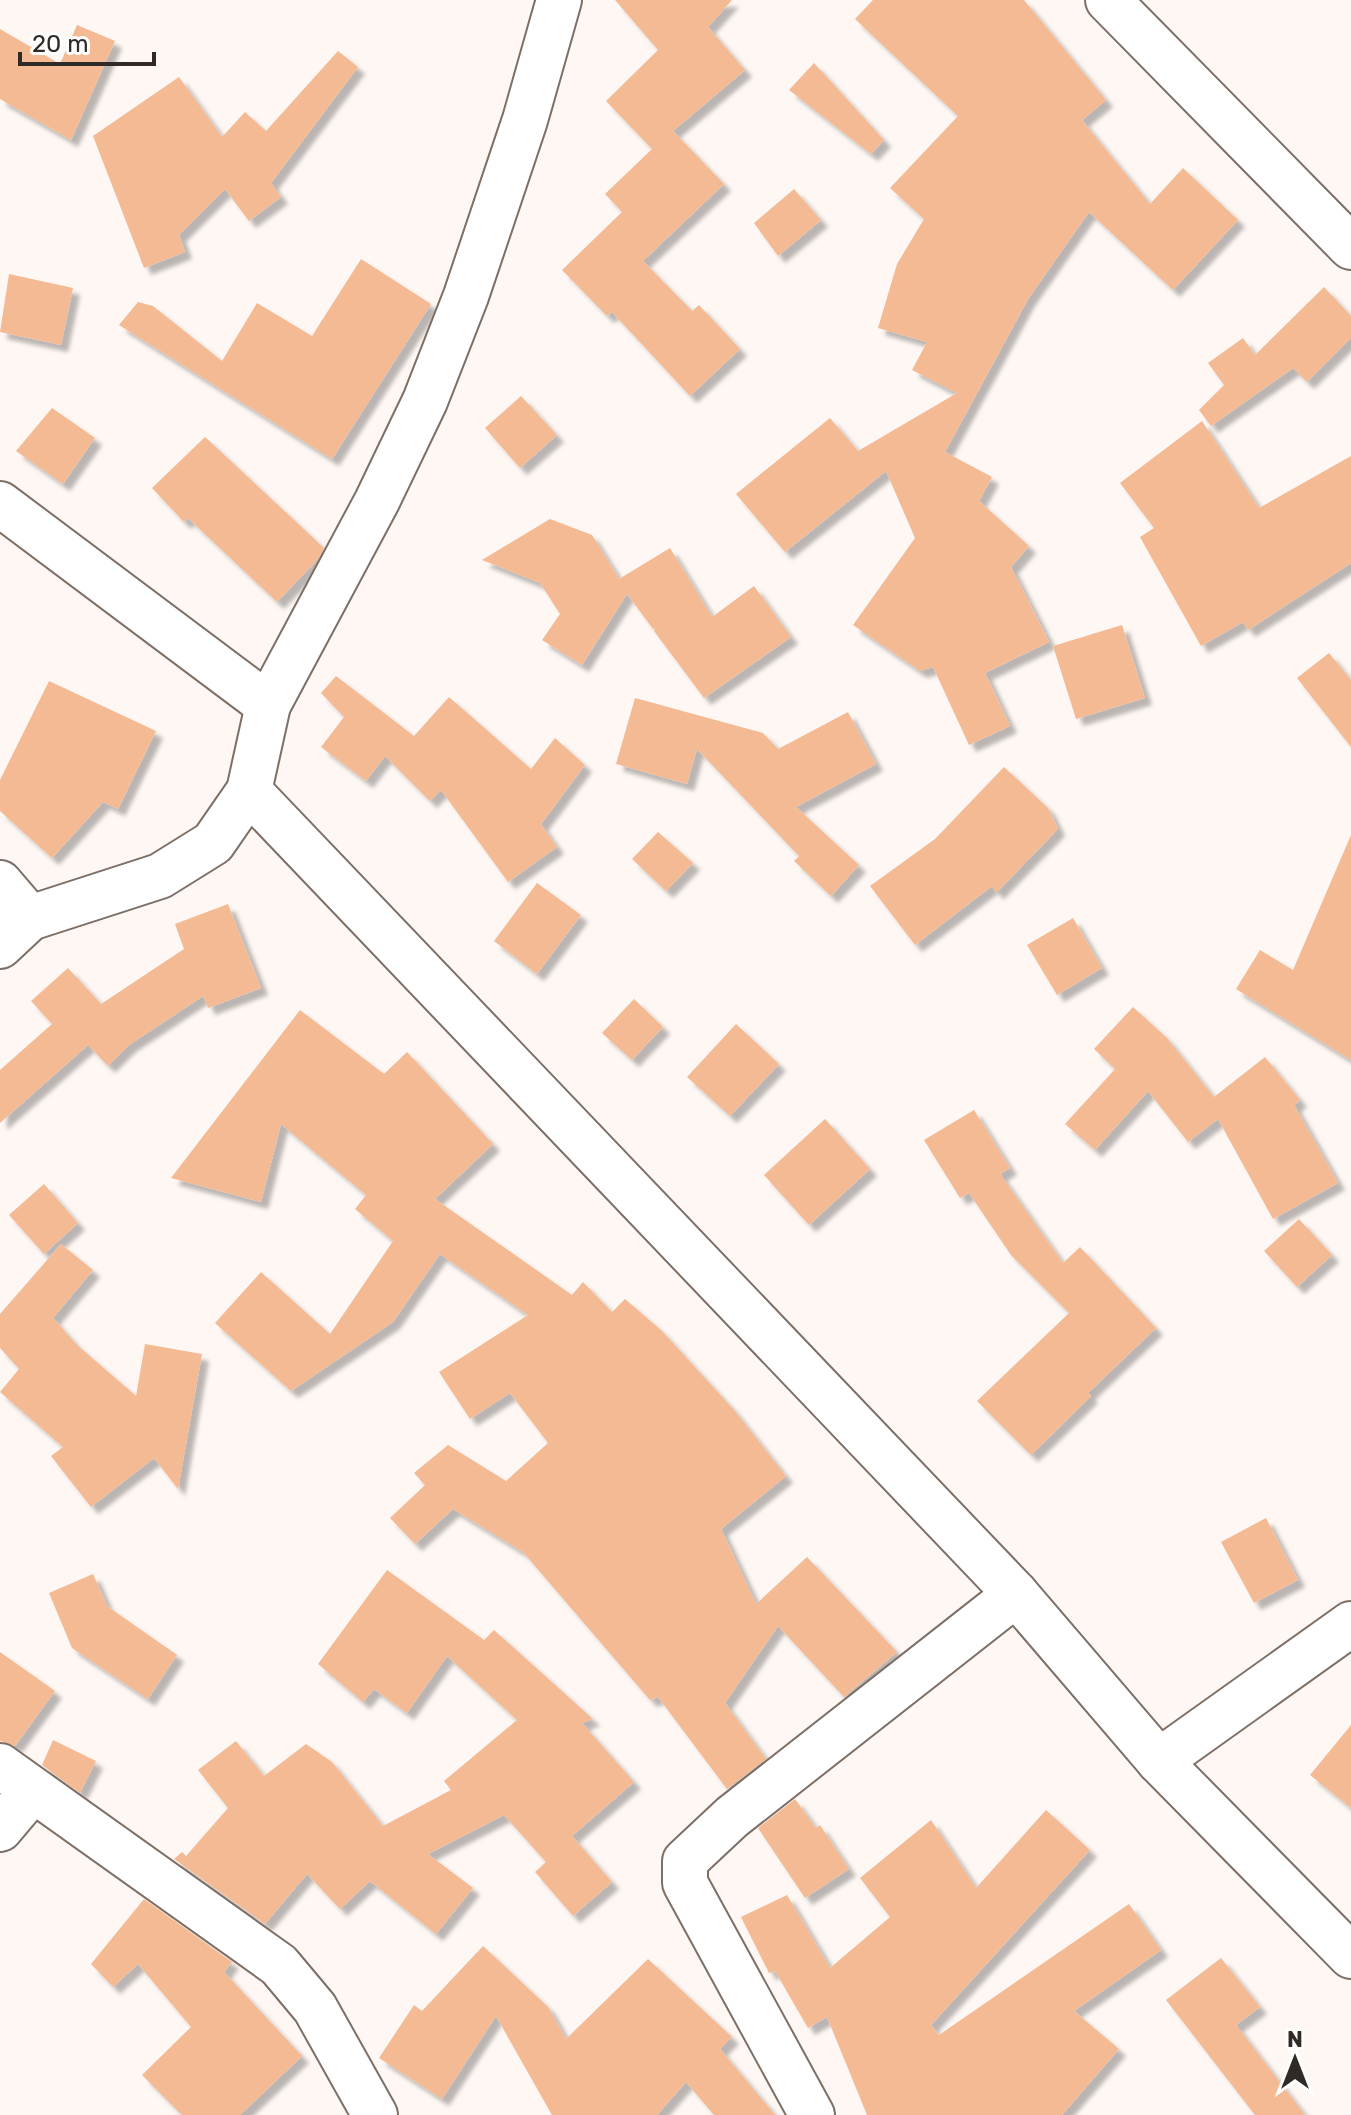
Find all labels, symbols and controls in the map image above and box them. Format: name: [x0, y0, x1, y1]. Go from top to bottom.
scale bar: [20, 16, 154, 66]
text: 20 m: [32, 30, 89, 58]
north arrow: [1255, 2019, 1335, 2099]
text: N: [1287, 2026, 1303, 2053]

